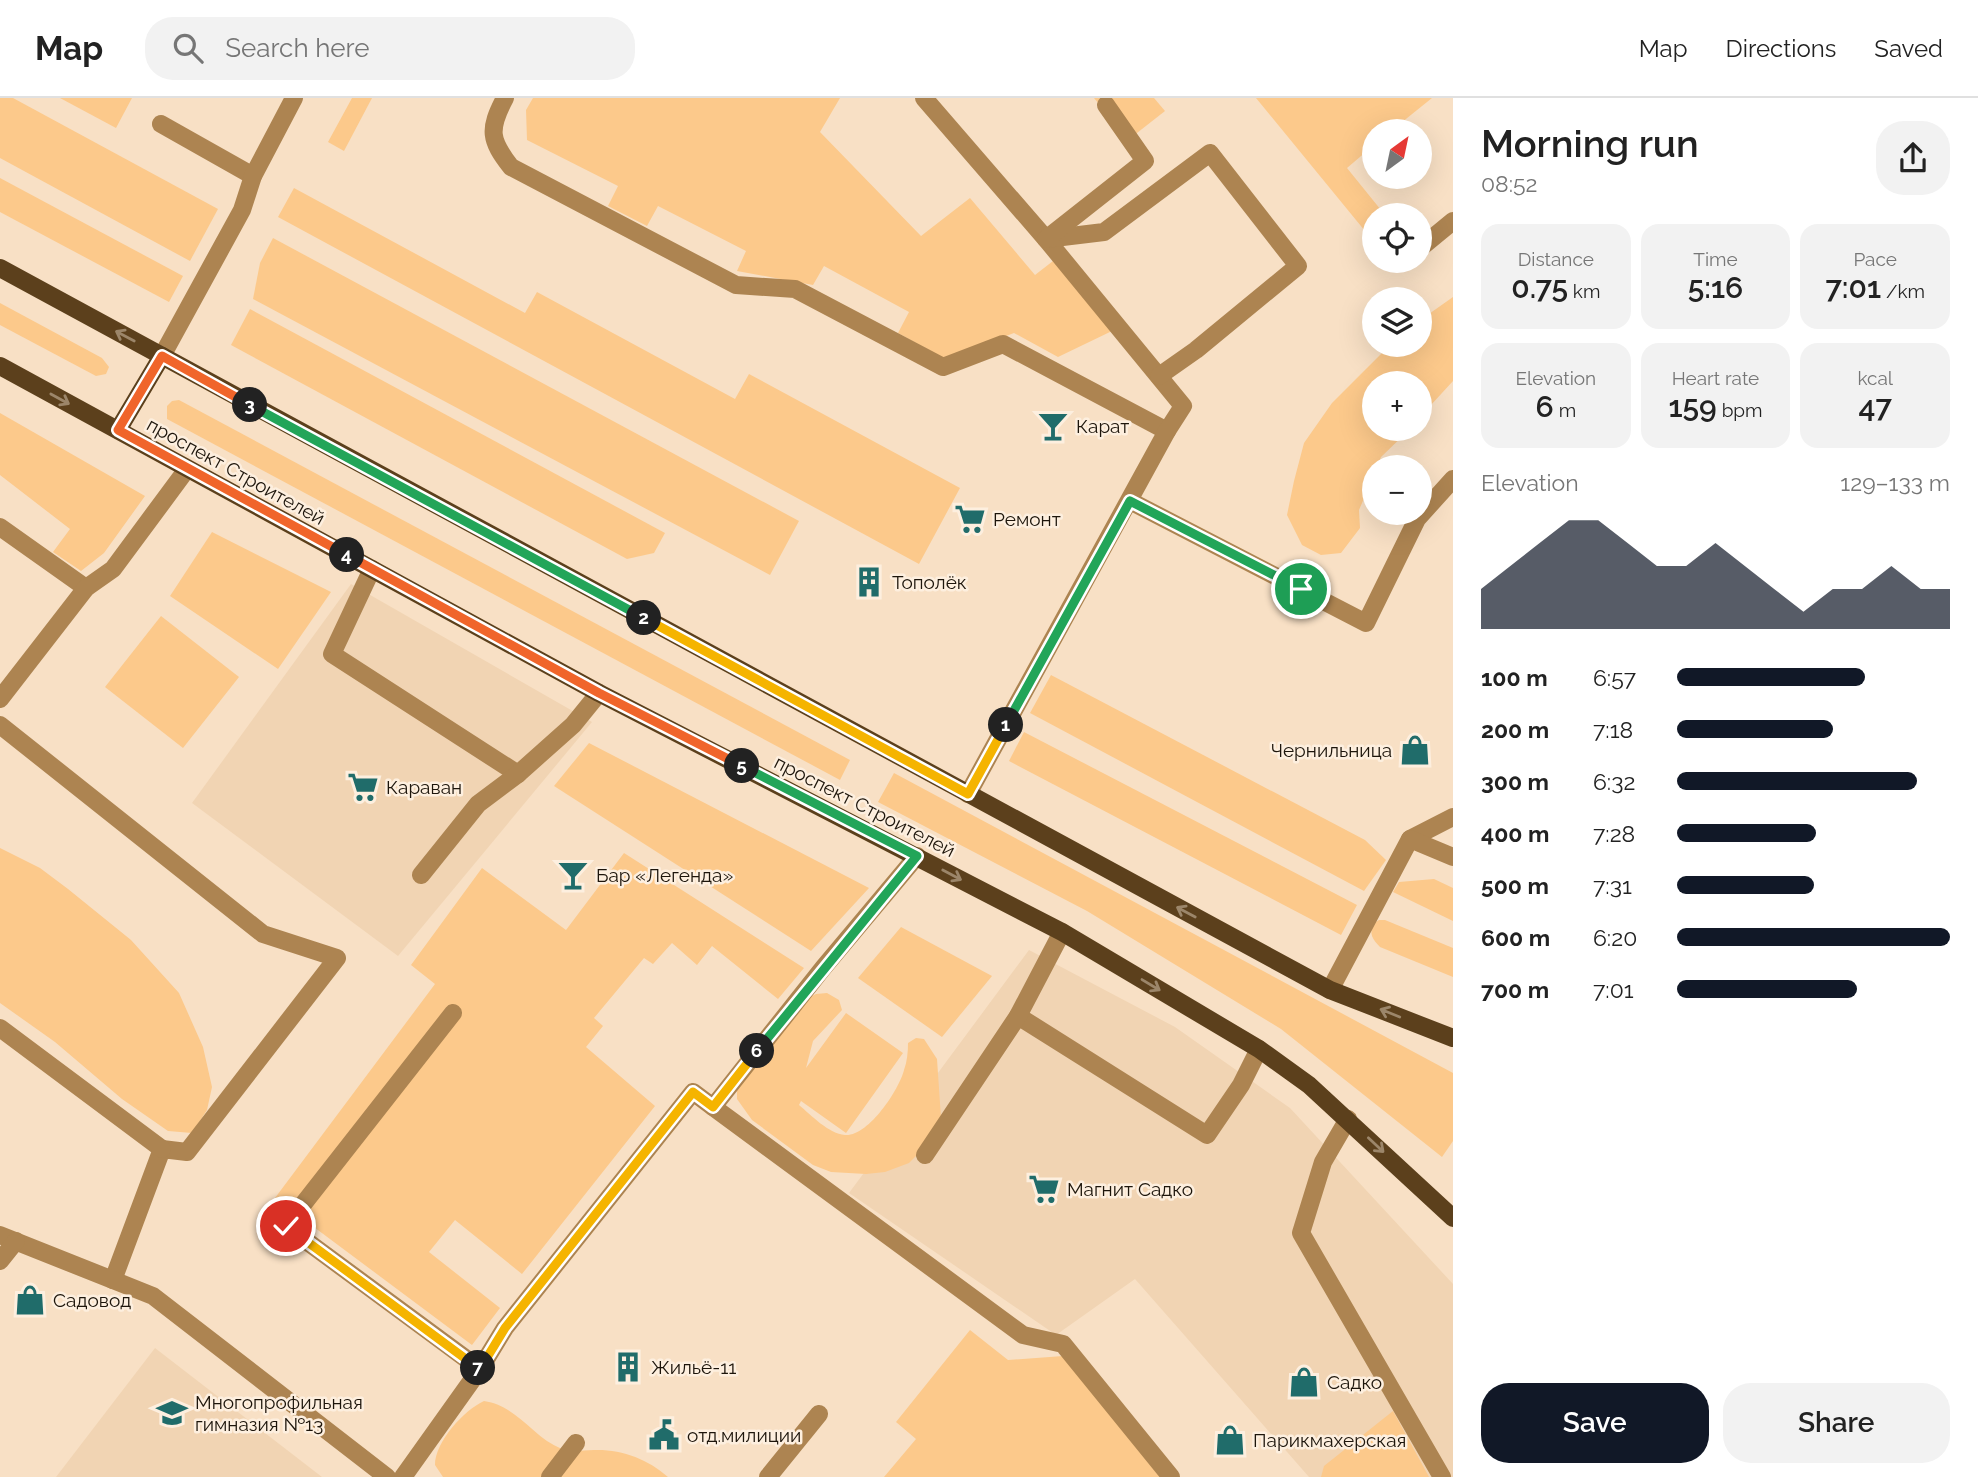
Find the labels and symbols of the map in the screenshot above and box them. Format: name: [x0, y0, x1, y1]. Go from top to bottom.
north arrow: [1362, 119, 1432, 189]
one-way arrow: [115, 328, 136, 342]
pin: 3: [232, 388, 268, 422]
one-way arrow: [49, 393, 70, 406]
bar icon: Карат: [1036, 409, 1070, 443]
street label: проспект Строителей: [143, 413, 329, 529]
place label: Карат: [1076, 415, 1129, 437]
supermarket icon: Ремонт: [953, 502, 987, 536]
place label: Ремонт: [993, 508, 1061, 530]
pin: 4: [330, 538, 364, 573]
pin: [1271, 559, 1331, 619]
building icon: Тополёк: [852, 565, 886, 599]
place label: Тополёк: [892, 571, 967, 593]
pin: 2: [626, 601, 662, 636]
pin: 1: [988, 708, 1024, 742]
shop icon: Чернильница: [1398, 733, 1432, 767]
place label: Чернильница: [1271, 739, 1392, 761]
pin: 5: [724, 748, 760, 784]
street label: проспект Строителей: [771, 751, 959, 861]
supermarket icon: Караван: [346, 770, 380, 804]
place label: Караван: [386, 776, 462, 798]
bar icon: Бар «Легенда»: [556, 858, 590, 892]
place label: Бар «Легенда»: [596, 864, 733, 886]
one-way arrow: [941, 869, 962, 882]
one-way arrow: [1176, 905, 1197, 918]
one-way arrow: [1141, 978, 1161, 992]
one-way arrow: [1379, 1006, 1401, 1019]
pin: 6: [740, 1034, 774, 1068]
one-way arrow: [1367, 1136, 1384, 1153]
supermarket icon: Магнит Садко: [1027, 1172, 1061, 1206]
place label: Магнит Садко: [1067, 1178, 1193, 1200]
pin: [256, 1196, 316, 1256]
shop icon: Садовод: [13, 1283, 47, 1317]
place label: Садовод: [53, 1289, 131, 1311]
pin: 7: [461, 1350, 496, 1386]
building icon: Жильё-11: [611, 1350, 645, 1384]
place label: Жильё-11: [651, 1356, 736, 1378]
shop icon: Садко: [1287, 1365, 1321, 1399]
place label: Садко: [1327, 1371, 1382, 1393]
place label: Многопрофильная гимназия №13: [195, 1391, 363, 1435]
school or university icon: Многопрофильная гимназия №13: [155, 1396, 189, 1430]
public building icon: отд.милиции: [647, 1418, 681, 1452]
shop icon: Парикмахерская: [1213, 1423, 1247, 1457]
place label: отд.милиции: [687, 1424, 801, 1446]
place label: Парикмахерская: [1253, 1429, 1406, 1451]

